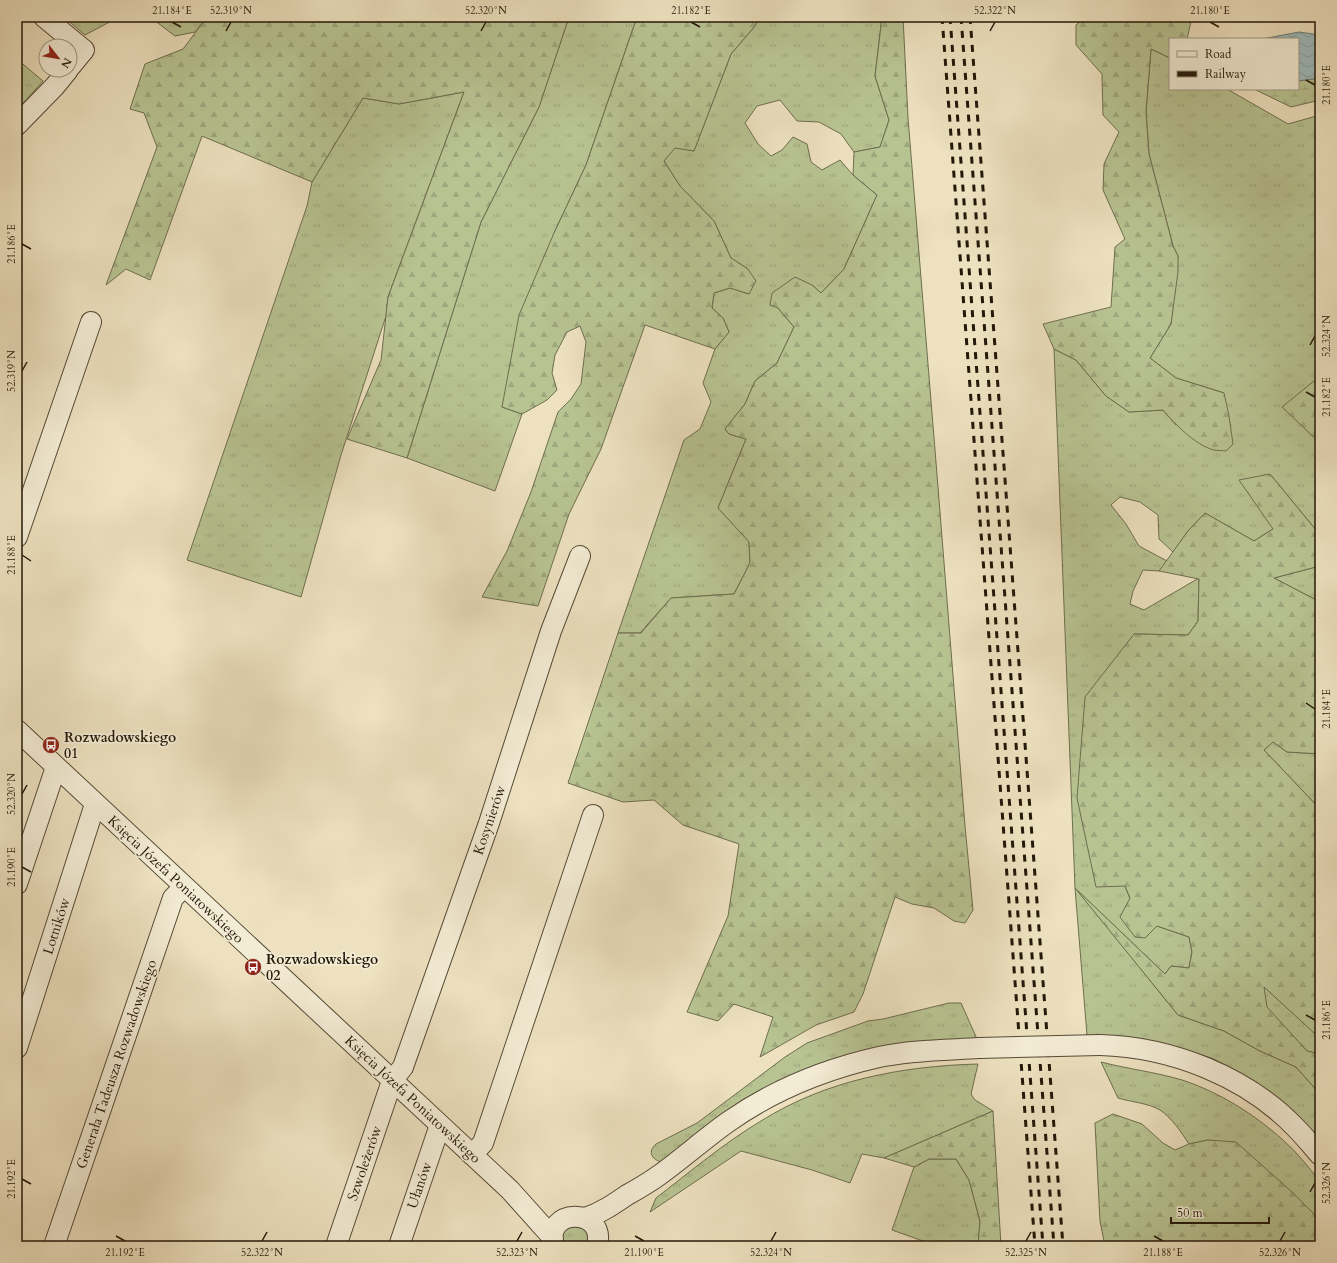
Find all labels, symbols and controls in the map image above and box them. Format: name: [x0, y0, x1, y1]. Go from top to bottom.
text: 21.184°E: [152, 4, 192, 18]
text: 52.319°N: [210, 4, 252, 18]
text: 52.320°N: [465, 4, 507, 18]
text: 21.182°E: [671, 4, 711, 18]
text: 52.322°N: [974, 4, 1016, 18]
text: 21.180°E: [1190, 4, 1230, 18]
north arrow: [38, 38, 78, 78]
legend: [1169, 38, 1299, 90]
text: Road: [1205, 46, 1232, 62]
text: N: [57, 55, 75, 71]
text: 21.180°E: [1320, 65, 1334, 105]
text: Railway: [1205, 66, 1247, 82]
text: 21.186°E: [5, 224, 19, 264]
text: 52.324°N: [1320, 315, 1334, 357]
text: 52.319°N: [5, 350, 19, 392]
text: 21.182°E: [1320, 377, 1334, 417]
text: 21.188°E: [5, 535, 19, 575]
text: 21.184°E: [1320, 689, 1334, 729]
place label: Rozwadowskiego 01: [64, 728, 176, 763]
bus stop icon: Rozwadowskiego 01: [41, 735, 61, 755]
text: 52.320°N: [5, 773, 19, 815]
street label: Kosynierów: [469, 782, 510, 857]
street label: Księcia Józefa Poniatowskiego: [104, 811, 248, 948]
text: 21.190°E: [5, 847, 19, 887]
street label: Lotników: [38, 895, 75, 957]
place label: Rozwadowskiego 02: [266, 950, 378, 985]
street label: Generała Tadeusza Rozwadowskiego: [72, 957, 161, 1171]
bus stop icon: Rozwadowskiego 02: [243, 957, 263, 977]
text: 21.186°E: [1320, 1000, 1334, 1040]
street label: Księcia Józefa Poniatowskiego: [341, 1031, 485, 1168]
street label: Szwoleżerów: [343, 1122, 386, 1203]
text: 21.192°E: [5, 1159, 19, 1199]
street label: Ułanów: [403, 1159, 437, 1211]
text: 52.326°N: [1320, 1162, 1334, 1204]
scale bar: [1171, 1199, 1269, 1225]
text: 50 m: [1177, 1205, 1204, 1221]
text: 21.192°E: [105, 1246, 145, 1260]
text: 52.322°N: [241, 1246, 283, 1260]
text: 52.323°N: [496, 1246, 538, 1260]
text: 21.190°E: [624, 1246, 664, 1260]
text: 52.324°N: [750, 1246, 792, 1260]
text: 52.325°N: [1005, 1246, 1047, 1260]
text: 21.188°E: [1143, 1246, 1183, 1260]
text: 52.326°N: [1259, 1246, 1301, 1260]

